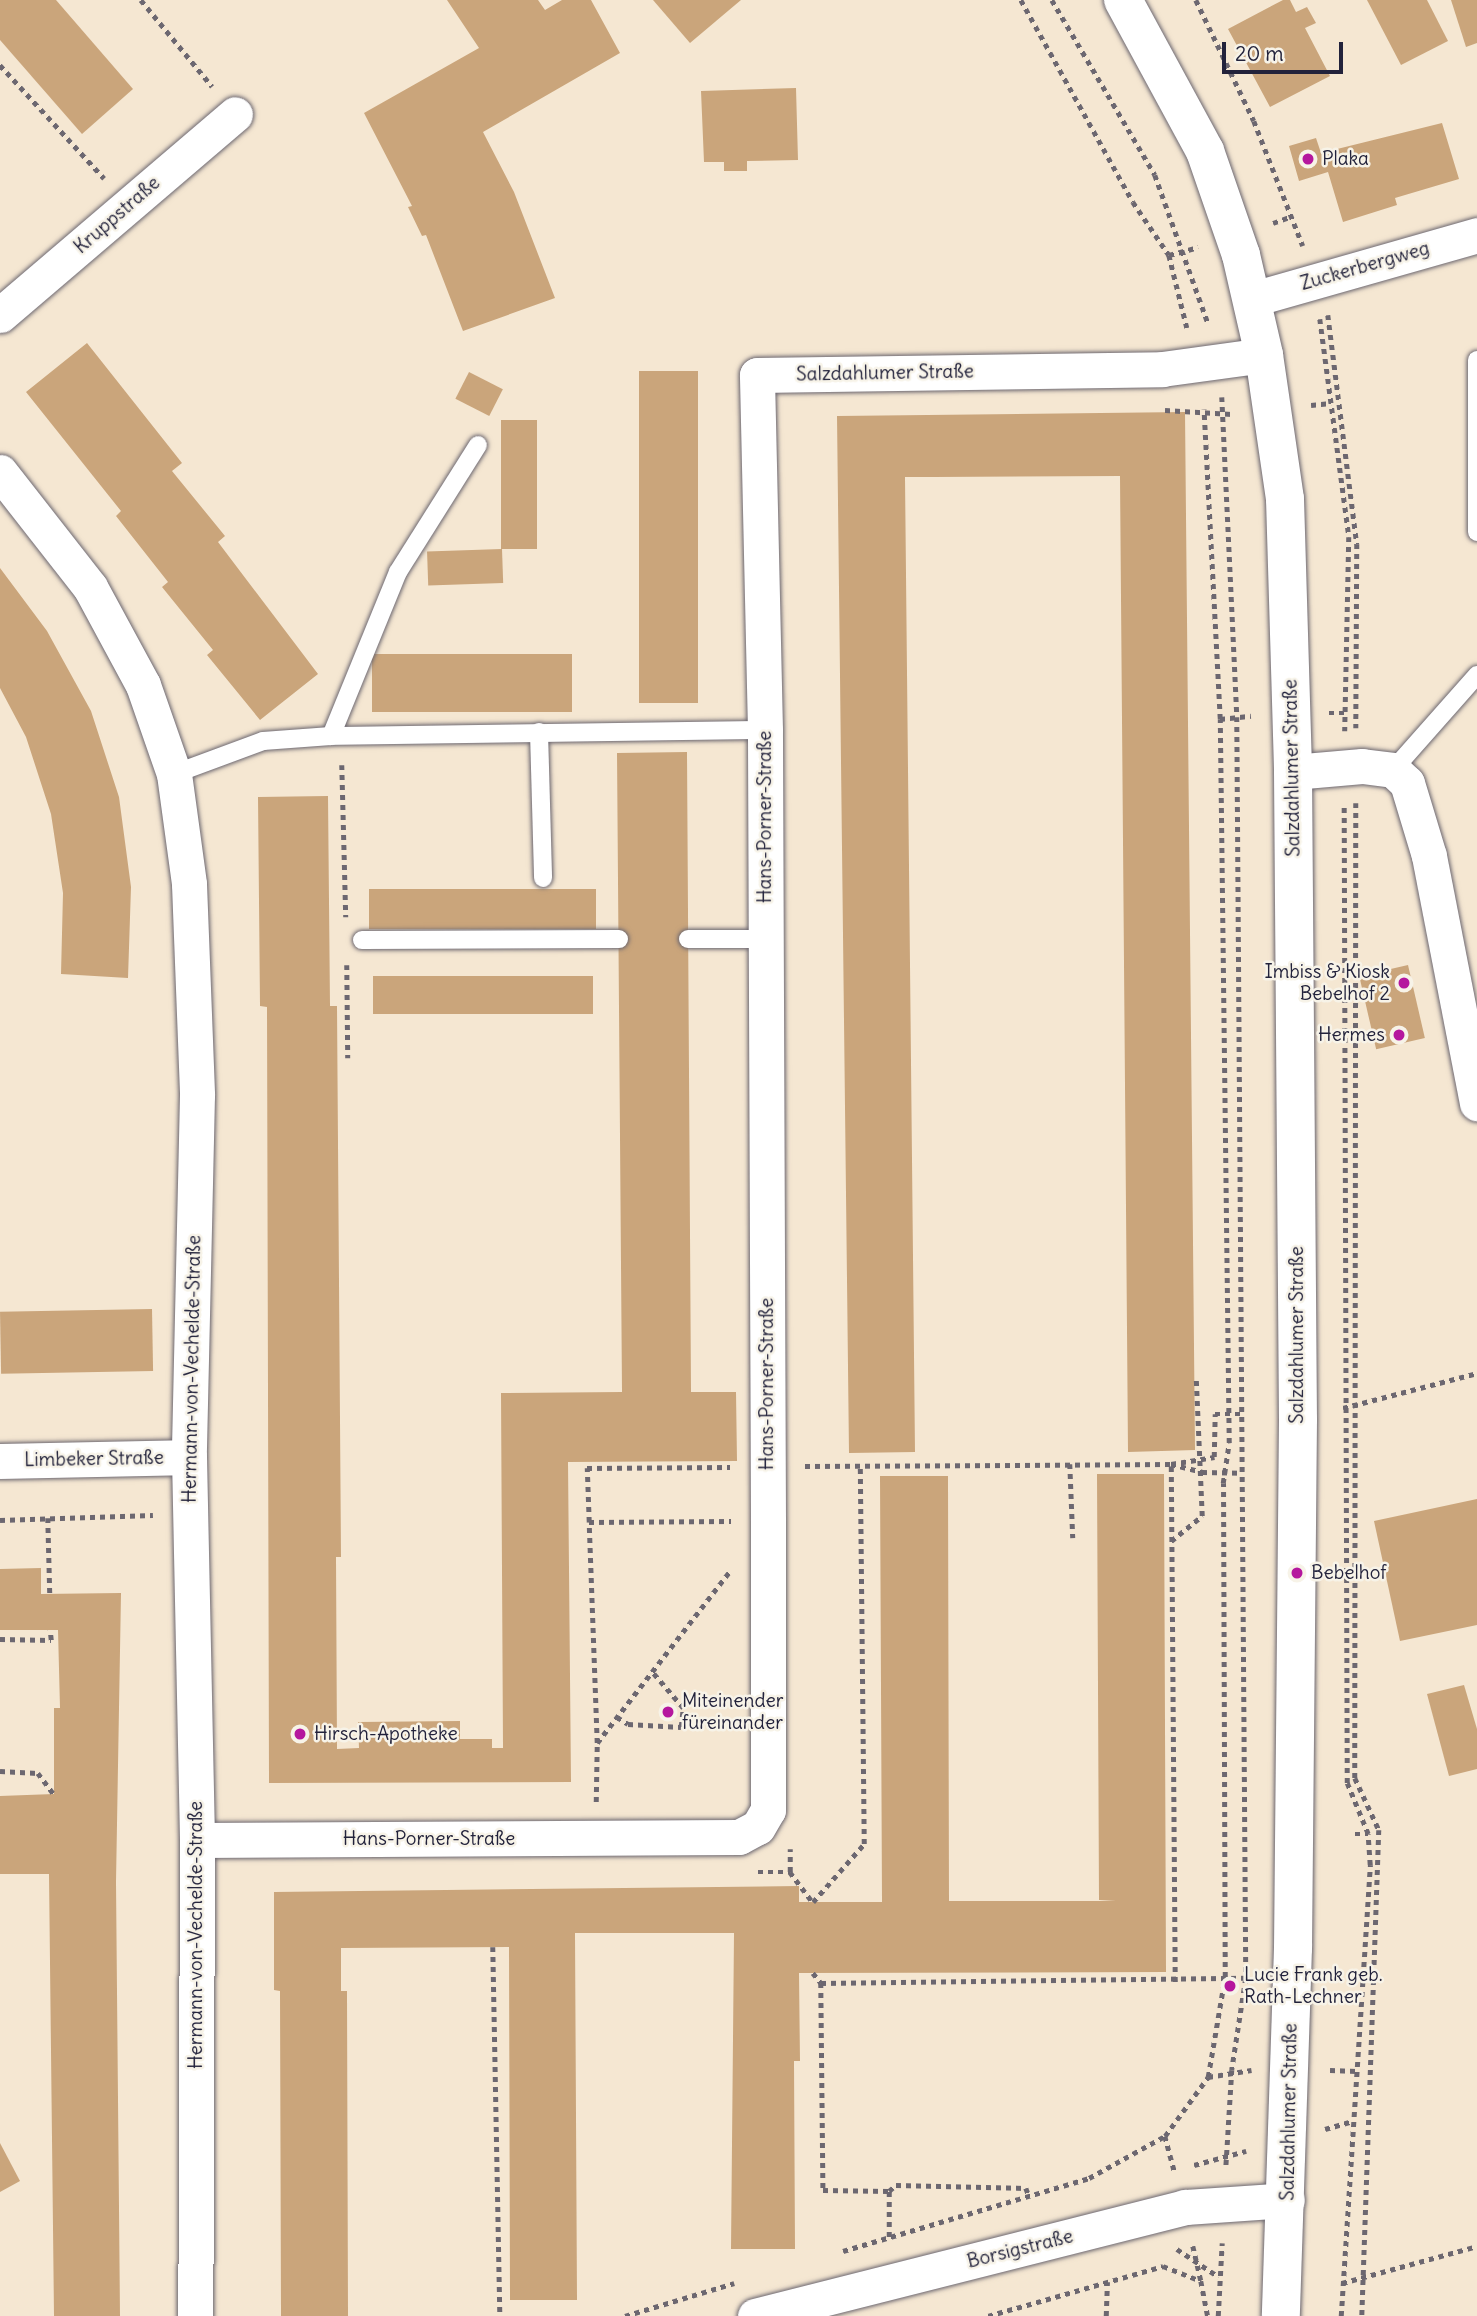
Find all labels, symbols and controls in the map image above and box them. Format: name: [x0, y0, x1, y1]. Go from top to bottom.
scale bar: [1225, 28, 1346, 72]
text: 20 m: [1235, 40, 1284, 67]
place label: Plaka: [1322, 148, 1369, 170]
marker: Plaka: [1300, 151, 1316, 167]
street label: Kruppstraße: [69, 172, 165, 258]
street label: Zuckerbergweg: [1298, 237, 1432, 295]
street label: Salzdahlumer Straße: [796, 360, 974, 386]
street label: Salzdahlumer Straße: [1279, 679, 1305, 857]
street label: Hans-Porner-Straße: [754, 731, 776, 903]
place label: Imbiss & Kiosk Bebelhof 2: [1265, 961, 1390, 1005]
marker: Imbiss & Kiosk Bebelhof 2: [1396, 975, 1412, 991]
place label: Hermes: [1318, 1024, 1385, 1046]
marker: Hermes: [1391, 1027, 1407, 1043]
street label: Hermann-von-Vechelde-Straße: [178, 1235, 206, 1503]
street label: Salzdahlumer Straße: [1286, 1246, 1308, 1424]
street label: Hans-Porner-Straße: [756, 1298, 778, 1470]
street label: Limbeker Straße: [24, 1446, 164, 1472]
place label: Bebelhof: [1311, 1562, 1386, 1584]
marker: Bebelhof: [1289, 1565, 1305, 1581]
place label: Miteinender füreinander: [682, 1690, 784, 1734]
marker: Miteinender füreinander: [660, 1704, 676, 1720]
place label: Hirsch-Apotheke: [314, 1723, 458, 1745]
marker: Hirsch-Apotheke: [292, 1726, 308, 1742]
street label: Hermann-von-Vechelde-Straße: [185, 1801, 207, 2069]
street label: Hans-Porner-Straße: [343, 1828, 515, 1850]
place label: Lucie Frank geb. Rath-Lechner: [1244, 1964, 1383, 2008]
marker: Lucie Frank geb. Rath-Lechner: [1222, 1978, 1238, 1994]
street label: Salzdahlumer Straße: [1276, 2023, 1302, 2201]
street label: Borsigstraße: [965, 2225, 1075, 2273]

